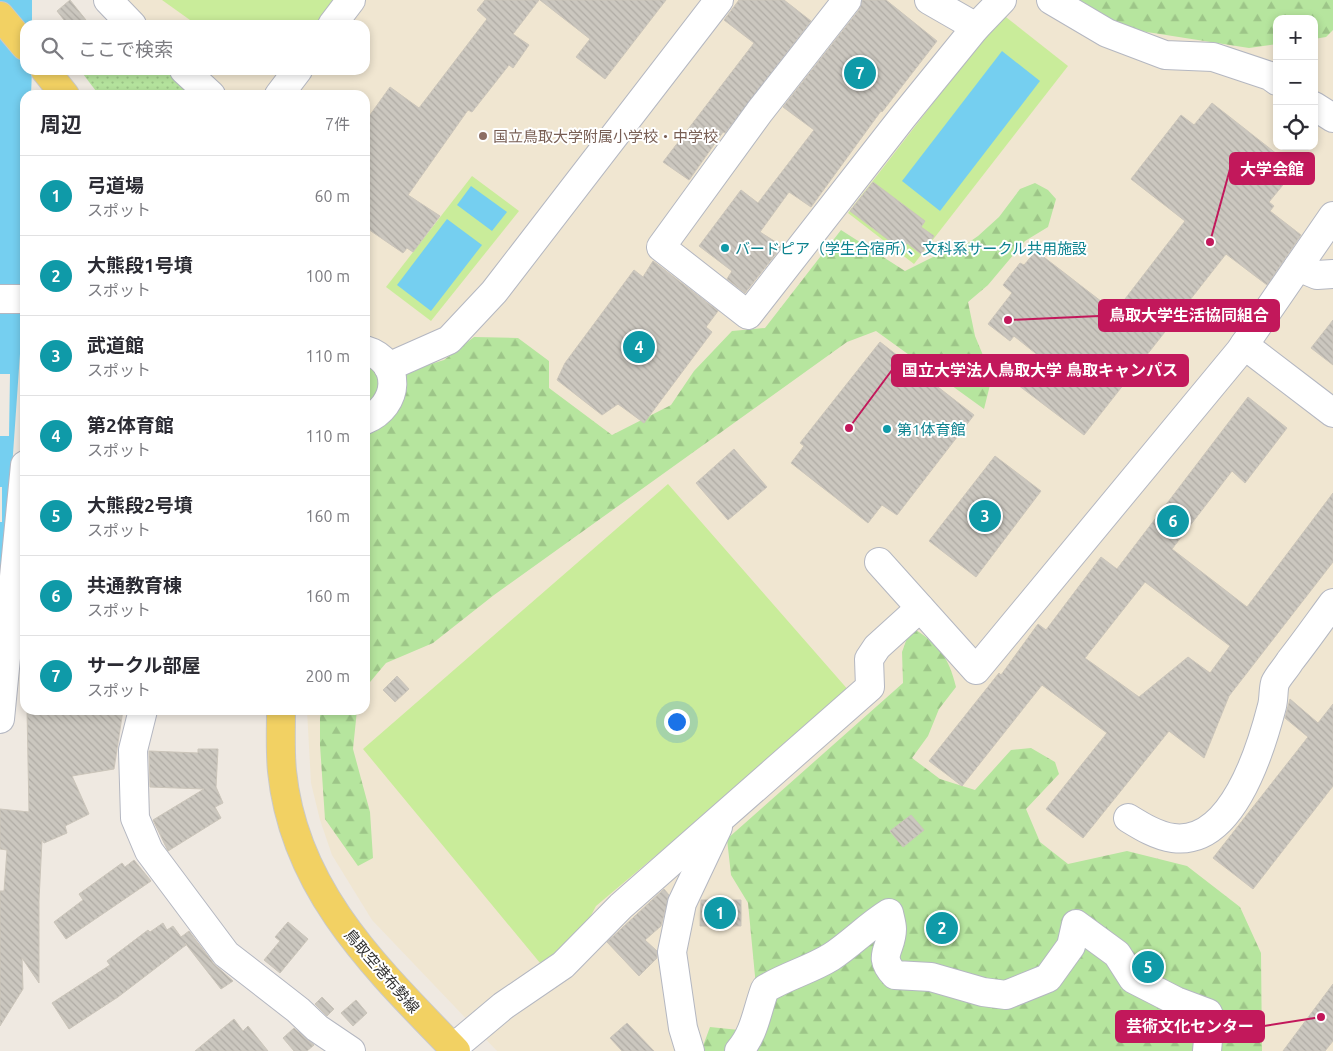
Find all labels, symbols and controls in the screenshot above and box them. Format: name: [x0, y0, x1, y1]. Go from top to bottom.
map controls: [1273, 15, 1318, 150]
button: +: [1273, 15, 1318, 60]
search box: [20, 20, 370, 75]
icon: search: [38, 34, 66, 62]
text: ここで検索: [78, 38, 173, 60]
pin: 7: [844, 54, 876, 92]
button: −: [1273, 60, 1318, 105]
button: locate: [1273, 105, 1318, 150]
text: 周辺: [40, 112, 82, 136]
text: 7件: [325, 115, 350, 133]
place label: 国立鳥取大学附属小学校・中学校: [493, 128, 718, 145]
marker: 国立鳥取大学附属小学校・中学校: [477, 130, 489, 142]
callout: 大学会館: [1230, 153, 1314, 184]
text: 大学会館: [1240, 160, 1304, 178]
text: 弓道場: [87, 174, 144, 196]
text: 1: [51, 187, 61, 205]
text: 60 m: [314, 187, 350, 205]
text: スポット: [87, 201, 151, 219]
place label: バードピア（学生合宿所）、文科系サークル共用施設: [735, 240, 1087, 257]
marker: バードピア（学生合宿所）、文科系サークル共用施設: [719, 242, 731, 254]
text: 大熊段1号墳: [87, 254, 193, 276]
text: 2: [51, 267, 61, 285]
text: 100 m: [305, 267, 350, 285]
text: スポット: [87, 281, 151, 299]
callout: 鳥取大学生活協同組合: [1099, 300, 1279, 331]
text: 鳥取大学生活協同組合: [1109, 306, 1269, 324]
pin: 4: [623, 328, 655, 366]
text: 武道館: [87, 334, 144, 356]
text: 3: [51, 347, 61, 365]
text: 110 m: [305, 347, 350, 365]
callout: 国立大学法人鳥取大学 鳥取キャンパス: [892, 355, 1188, 386]
text: スポット: [87, 361, 151, 379]
text: 国立大学法人鳥取大学 鳥取キャンパス: [902, 361, 1178, 379]
text: 第2体育館: [87, 414, 174, 436]
place label: 第1体育館: [897, 421, 965, 438]
marker: 第1体育館: [881, 423, 893, 435]
text: 4: [51, 427, 61, 445]
text: 110 m: [305, 427, 350, 445]
text: スポット: [87, 441, 151, 459]
text: 大熊段2号墳: [87, 494, 193, 516]
pin: 3: [969, 497, 1001, 535]
pin: 6: [1157, 502, 1189, 540]
text: 5: [51, 507, 61, 525]
text: 160 m: [305, 507, 350, 525]
text: スポット: [87, 521, 151, 539]
text: 共通教育棟: [87, 574, 182, 596]
text: 6: [51, 587, 61, 605]
text: 160 m: [305, 587, 350, 605]
text: スポット: [87, 601, 151, 619]
text: サークル部屋: [87, 654, 200, 676]
text: 7: [51, 667, 61, 685]
text: 200 m: [305, 667, 350, 685]
text: スポット: [87, 681, 151, 699]
your location: [664, 709, 690, 735]
pin: 1: [704, 894, 736, 932]
pin: 2: [926, 909, 958, 947]
street label: 鳥取空港布勢線: [341, 926, 423, 1016]
pin: 5: [1132, 948, 1164, 986]
callout: 芸術文化センター: [1116, 1011, 1264, 1042]
text: 芸術文化センター: [1126, 1017, 1254, 1035]

